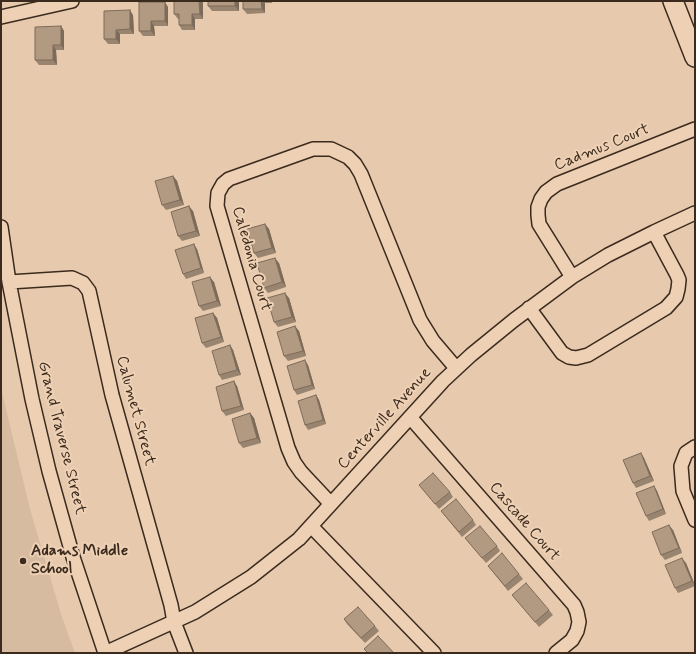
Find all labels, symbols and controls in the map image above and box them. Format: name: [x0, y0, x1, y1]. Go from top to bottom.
street label: Cadmus Court: [552, 120, 652, 176]
street label: Caledonia Court: [227, 204, 275, 314]
street label: Calumet Street: [111, 354, 159, 468]
street label: Grand Traverse Street: [33, 359, 89, 517]
street label: Centerville Avenue: [334, 364, 436, 474]
street label: Cascade Court: [484, 479, 564, 565]
place label: Adams Middle School: [31, 542, 128, 580]
marker: Adams Middle School: [18, 556, 28, 566]

